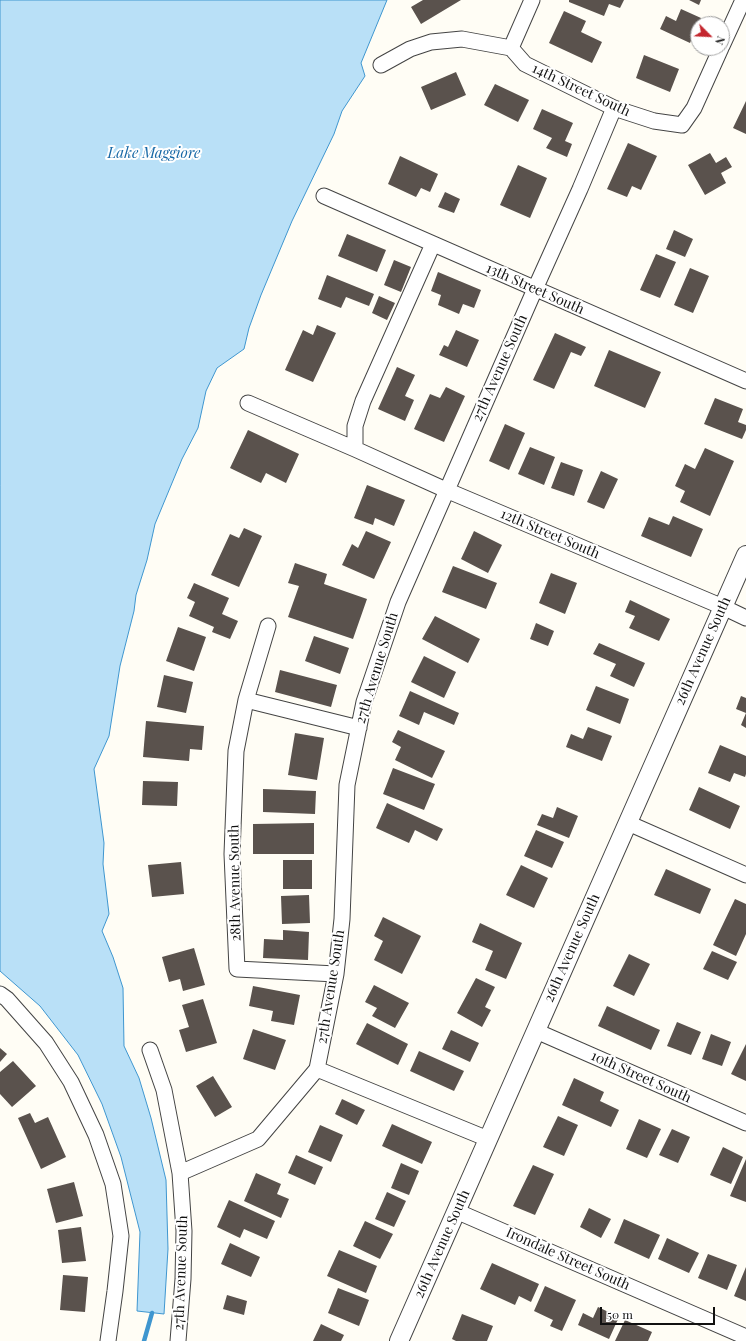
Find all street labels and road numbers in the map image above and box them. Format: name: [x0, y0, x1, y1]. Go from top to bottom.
street label: 14th Street South: [529, 60, 633, 120]
street label: 13th Street South: [483, 260, 587, 318]
street label: 27th Avenue South: [469, 312, 531, 424]
street label: 12th Street South: [498, 506, 602, 562]
street label: 26th Avenue South: [672, 594, 734, 708]
street label: 27th Avenue South: [352, 610, 402, 726]
street label: 28th Avenue South: [226, 824, 244, 942]
street label: 26th Avenue South: [541, 891, 603, 1005]
street label: 27th Avenue South: [314, 929, 348, 1045]
street label: 10th Street South: [588, 1047, 694, 1107]
street label: 26th Avenue South: [411, 1187, 473, 1301]
street label: 27th Avenue South: [171, 1215, 191, 1331]
street label: Irondale Street South: [503, 1224, 633, 1294]

